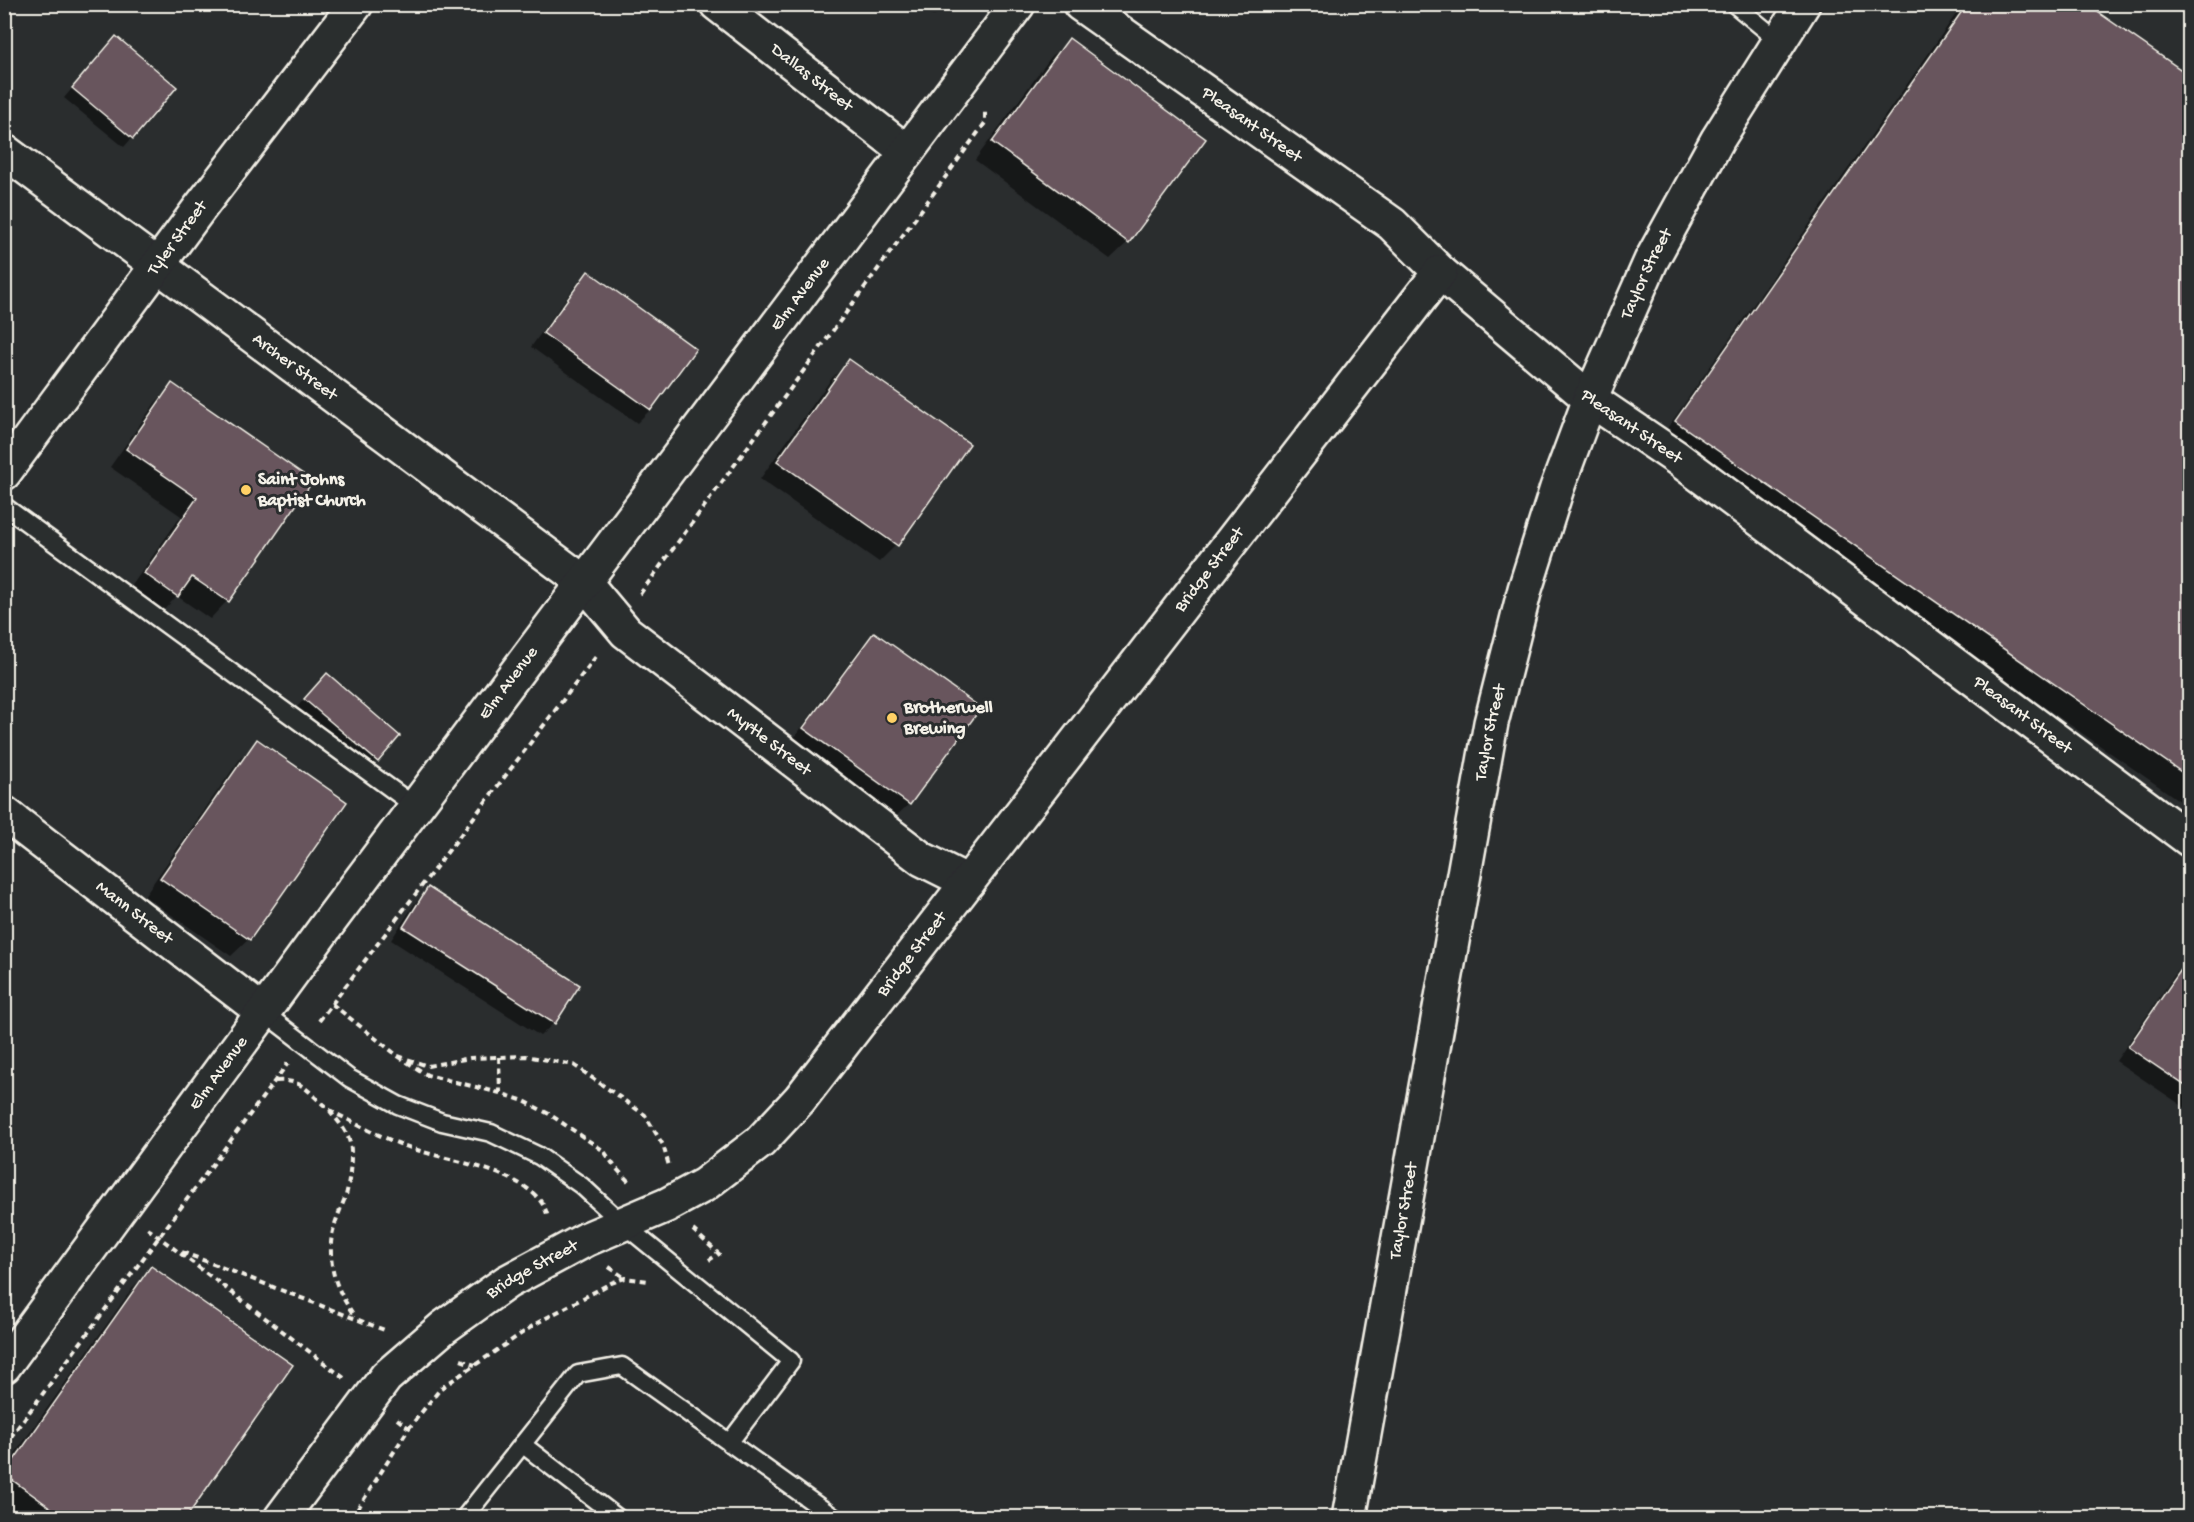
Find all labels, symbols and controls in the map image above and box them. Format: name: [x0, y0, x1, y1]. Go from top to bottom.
street label: Dallas Street: [766, 39, 858, 117]
street label: Pleasant Street: [1197, 82, 1307, 169]
street label: Tyler Street: [142, 195, 213, 280]
street label: Taylor Street: [1616, 224, 1678, 323]
street label: Elm Avenue: [766, 253, 835, 335]
street label: Archer Street: [248, 329, 343, 406]
street label: Pleasant Street: [1575, 384, 1688, 470]
place label: Saint Johns Baptist Church: [257, 470, 366, 512]
marker: Saint Johns Baptist Church: [239, 483, 253, 497]
street label: Bridge Street: [1169, 522, 1250, 617]
street label: Elm Avenue: [474, 642, 543, 724]
street label: Pleasant Street: [1968, 671, 2077, 760]
street label: Taylor Street: [1470, 681, 1511, 783]
place label: Brotherwell Brewing: [903, 698, 993, 740]
street label: Myrtle Street: [723, 703, 817, 782]
marker: Brotherwell Brewing: [885, 711, 899, 725]
street label: Mann Street: [91, 877, 178, 950]
street label: Bridge Street: [872, 906, 953, 1002]
street label: Elm Avenue: [185, 1032, 253, 1114]
street label: Taylor Street: [1385, 1159, 1423, 1262]
street label: Bridge Street: [482, 1235, 583, 1304]

